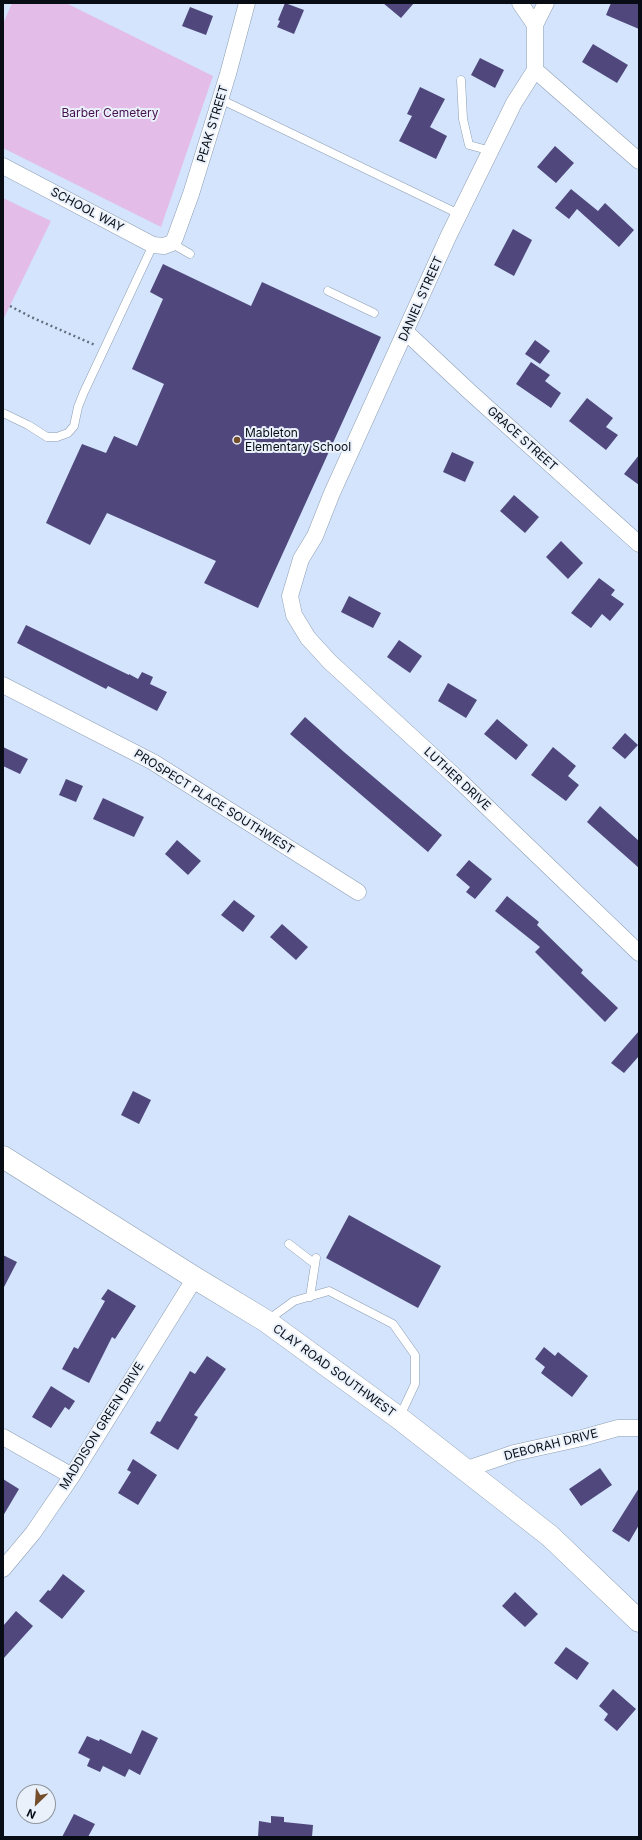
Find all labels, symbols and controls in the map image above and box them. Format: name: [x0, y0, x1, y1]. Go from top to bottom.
street label: PEAK STREET: [194, 84, 232, 164]
park label: Barber Cemetery: [61, 106, 159, 120]
street label: SCHOOL WAY: [48, 185, 126, 235]
street label: DANIEL STREET: [396, 254, 446, 344]
street label: GRACE STREET: [484, 404, 560, 474]
place label: Mableton Elementary School: [245, 426, 351, 454]
marker: Mableton Elementary School: [232, 435, 242, 445]
street label: LUTHER DRIVE: [421, 744, 493, 814]
street label: PROSPECT PLACE SOUTHWEST: [131, 747, 297, 857]
street label: CLAY ROAD SOUTHWEST: [270, 1322, 398, 1420]
street label: MADDISON GREEN DRIVE: [57, 1360, 147, 1492]
street label: DEBORAH DRIVE: [503, 1426, 599, 1464]
north arrow: [16, 1784, 56, 1824]
text: N: [25, 1806, 38, 1822]

